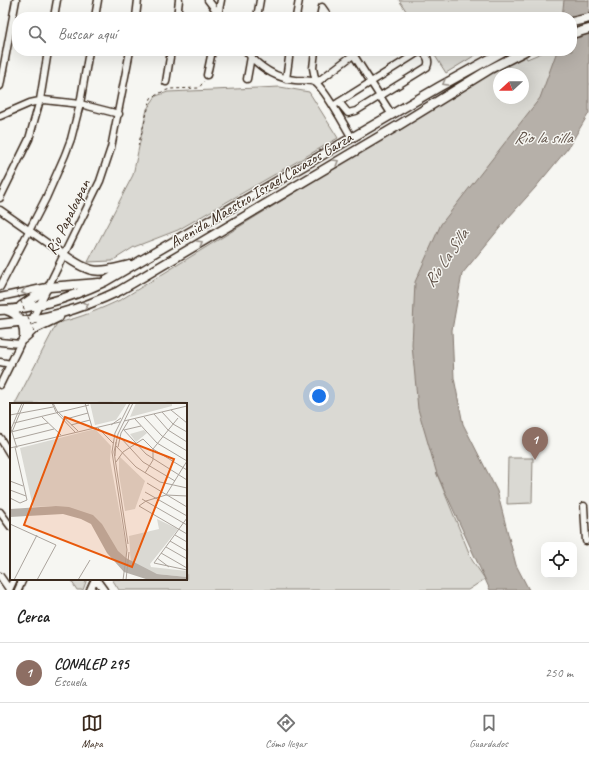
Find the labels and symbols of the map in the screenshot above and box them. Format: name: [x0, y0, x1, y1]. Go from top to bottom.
north arrow: [493, 68, 529, 104]
one-way arrow: [442, 79, 449, 86]
street label: Avenida Maestro Israel Cavazos Garza: [166, 127, 357, 253]
water label: Rio la silla: [514, 127, 574, 148]
one-way arrow: [332, 160, 339, 167]
street label: Río Papaloapan: [41, 175, 95, 258]
water label: Río La Silla: [419, 224, 474, 291]
one-way arrow: [196, 240, 203, 247]
one-way arrow: [21, 287, 27, 295]
one-way arrow: [83, 301, 90, 309]
your location: [309, 386, 329, 406]
inset map: [10, 403, 187, 580]
pin: 1: [522, 427, 548, 460]

